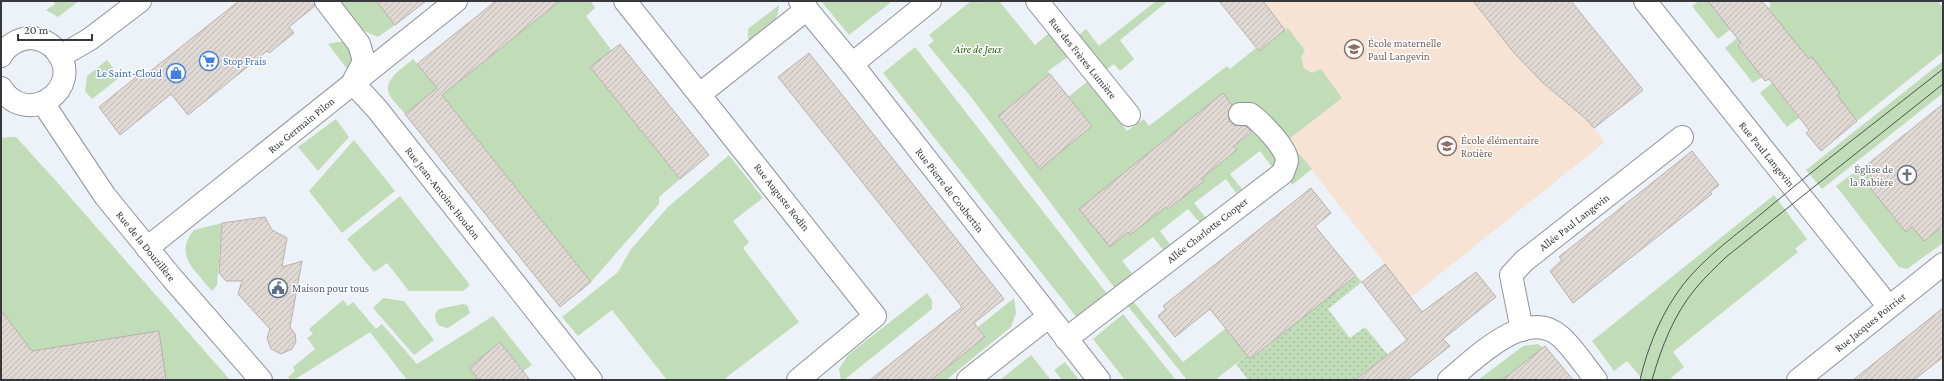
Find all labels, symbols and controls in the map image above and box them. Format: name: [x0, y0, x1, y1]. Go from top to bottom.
street label: Rue des Frères Lumière: [1047, 15, 1119, 101]
scale bar: [18, 16, 92, 42]
text: 20 m: [24, 23, 49, 37]
place label: École maternelle Paul Langevin: [1368, 37, 1441, 63]
school or university icon: École maternelle Paul Langevin: [1343, 38, 1365, 60]
park label: Aire de Jeux: [953, 43, 1002, 56]
supermarket icon: Stop Frais: [198, 50, 220, 72]
place label: Stop Frais: [223, 55, 266, 68]
shop icon: Le Saint-Cloud: [165, 62, 187, 84]
place label: Le Saint-Cloud: [96, 67, 162, 79]
street label: Rue Germain Pilon: [265, 95, 337, 155]
street label: Rue Paul Langevin: [1736, 119, 1797, 190]
place label: École élémentaire Rotière: [1461, 134, 1539, 159]
school or university icon: École élémentaire Rotière: [1436, 135, 1458, 157]
street label: Rue Jean-Antoine Houdon: [402, 144, 483, 242]
street label: Rue Pierre de Coubertin: [913, 145, 987, 235]
street label: Rue Auguste Rodin: [751, 161, 812, 234]
place label: Église de la Rabière: [1850, 163, 1893, 188]
church icon: Église de la Rabière: [1896, 164, 1918, 186]
street label: Allée Paul Langevin: [1537, 191, 1612, 254]
street label: Allée Charlotte Cooper: [1164, 195, 1251, 266]
street label: Rue de la Douzillère: [114, 209, 178, 284]
public building icon: Maison pour tous: [267, 277, 289, 299]
place label: Maison pour tous: [292, 282, 369, 295]
street label: Rue Jacques Poirrier: [1832, 290, 1908, 355]

